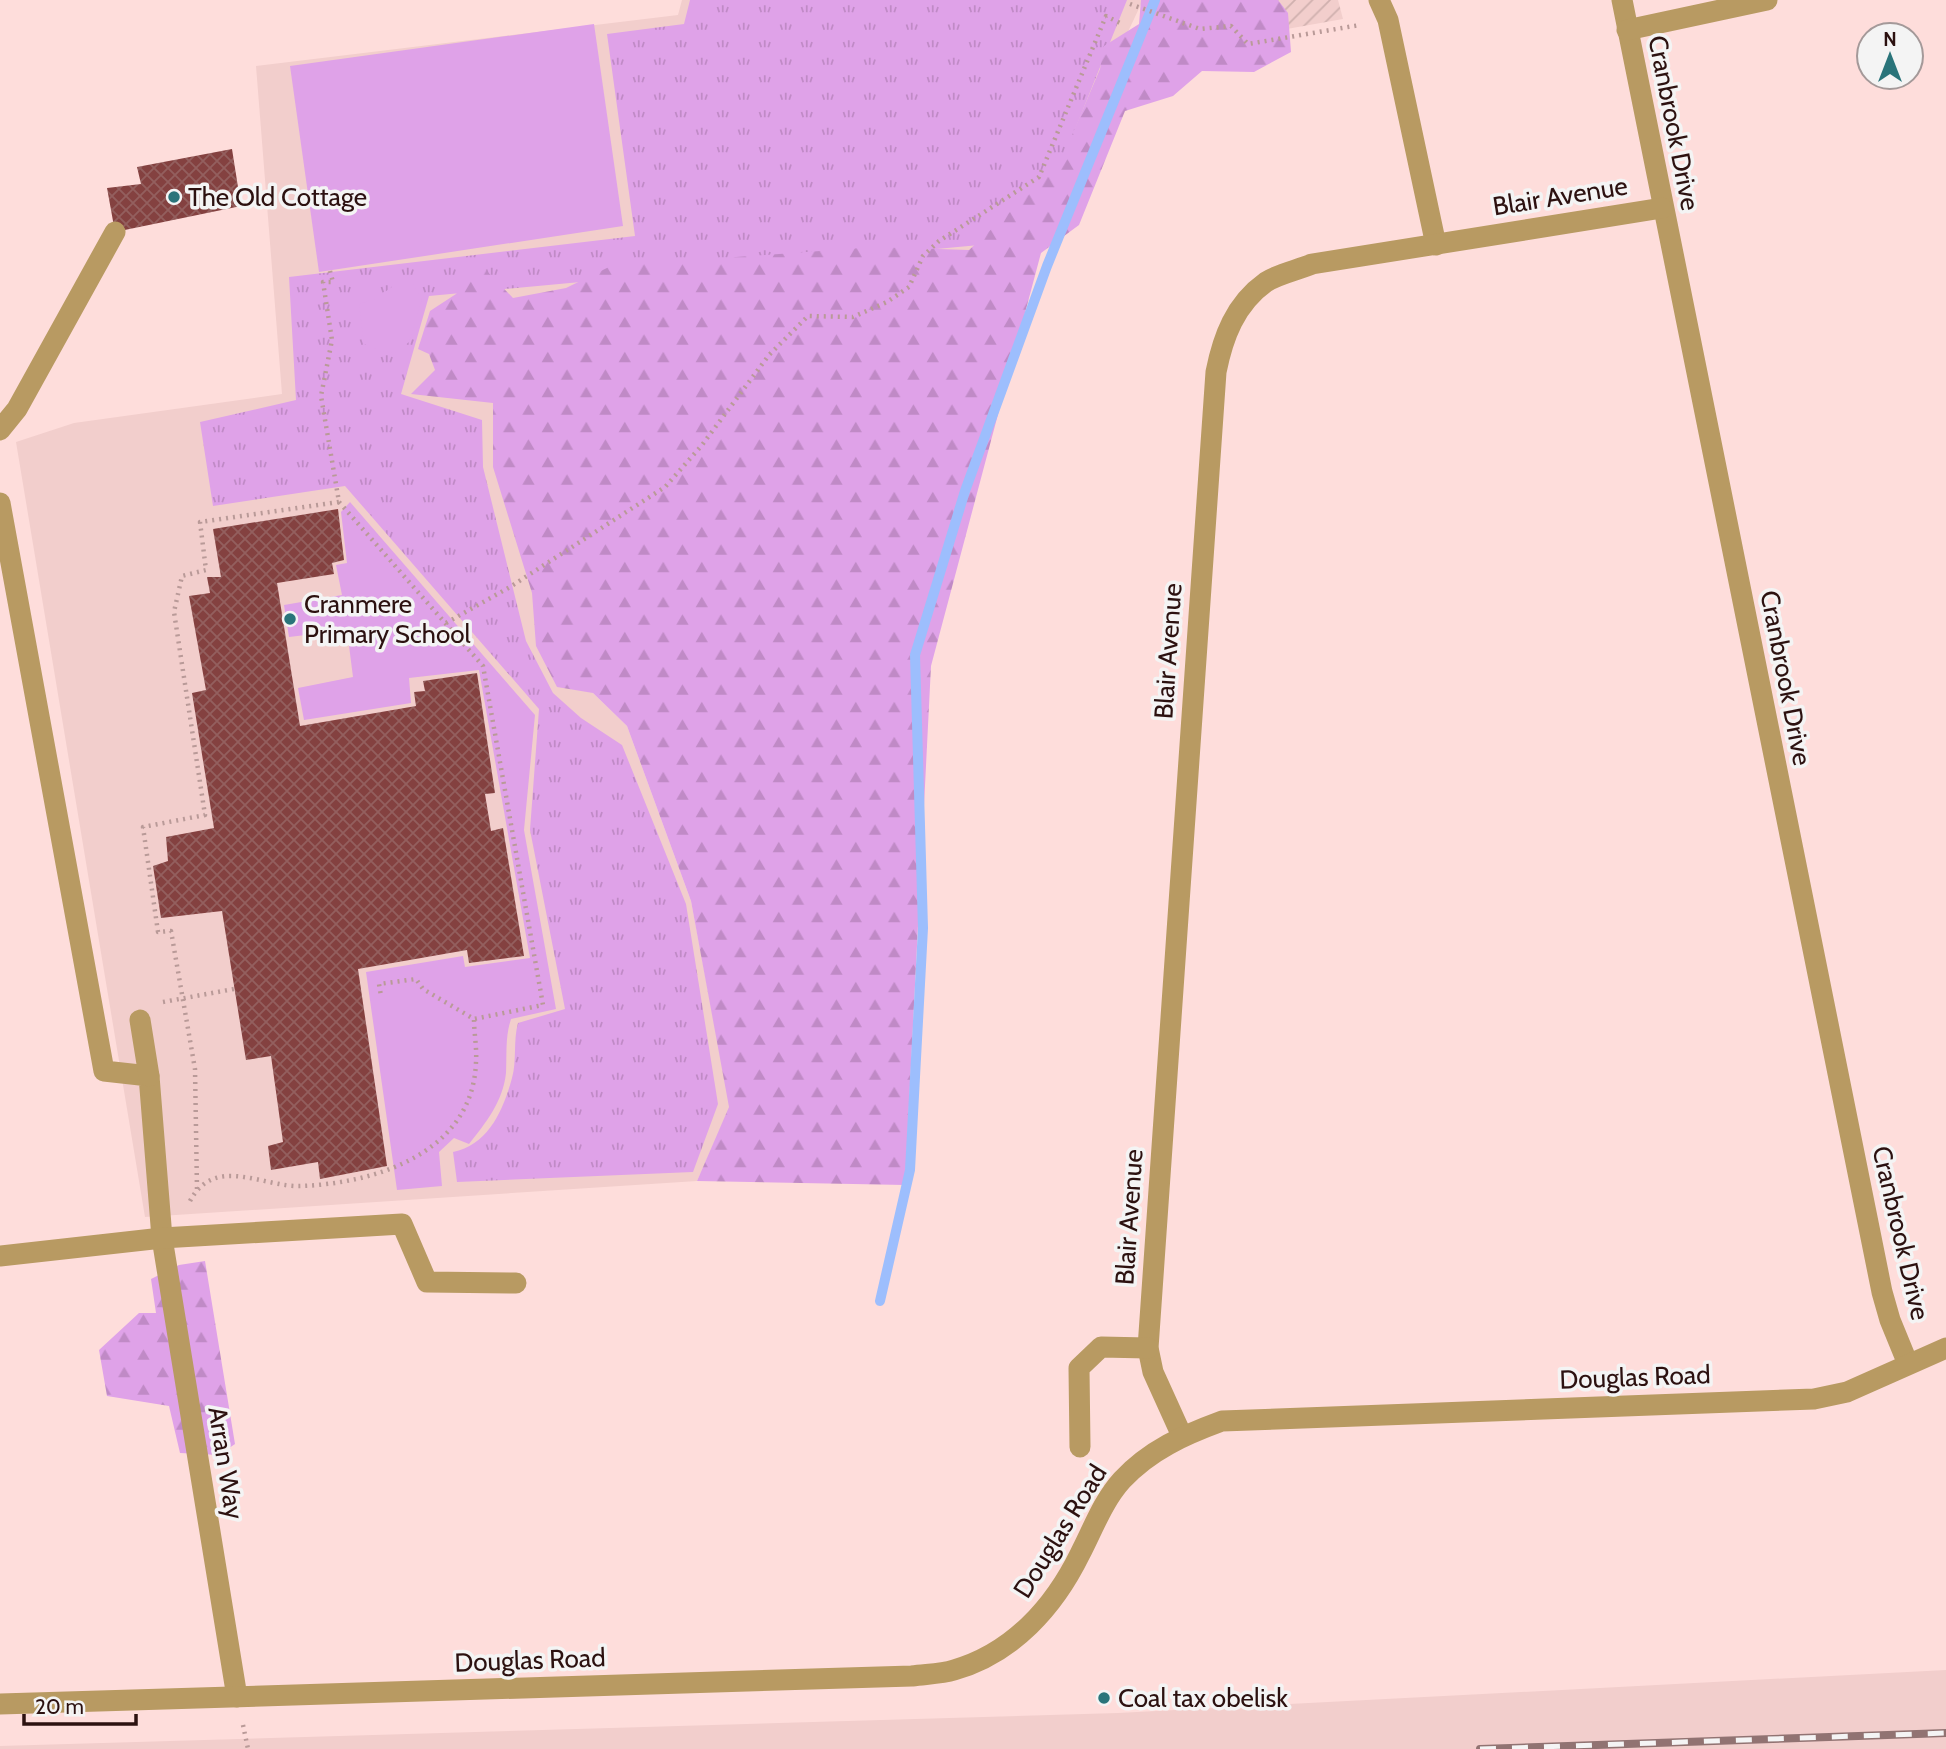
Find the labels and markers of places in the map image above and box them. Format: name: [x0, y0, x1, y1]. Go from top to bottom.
place label: The Old Cottage: [188, 181, 367, 213]
marker: The Old Cottage: [166, 189, 182, 205]
place label: Cranmere Primary School: [304, 588, 471, 650]
marker: Cranmere Primary School: [282, 611, 298, 627]
place label: Coal tax obelisk: [1118, 1682, 1288, 1714]
marker: Coal tax obelisk: [1096, 1690, 1112, 1706]

